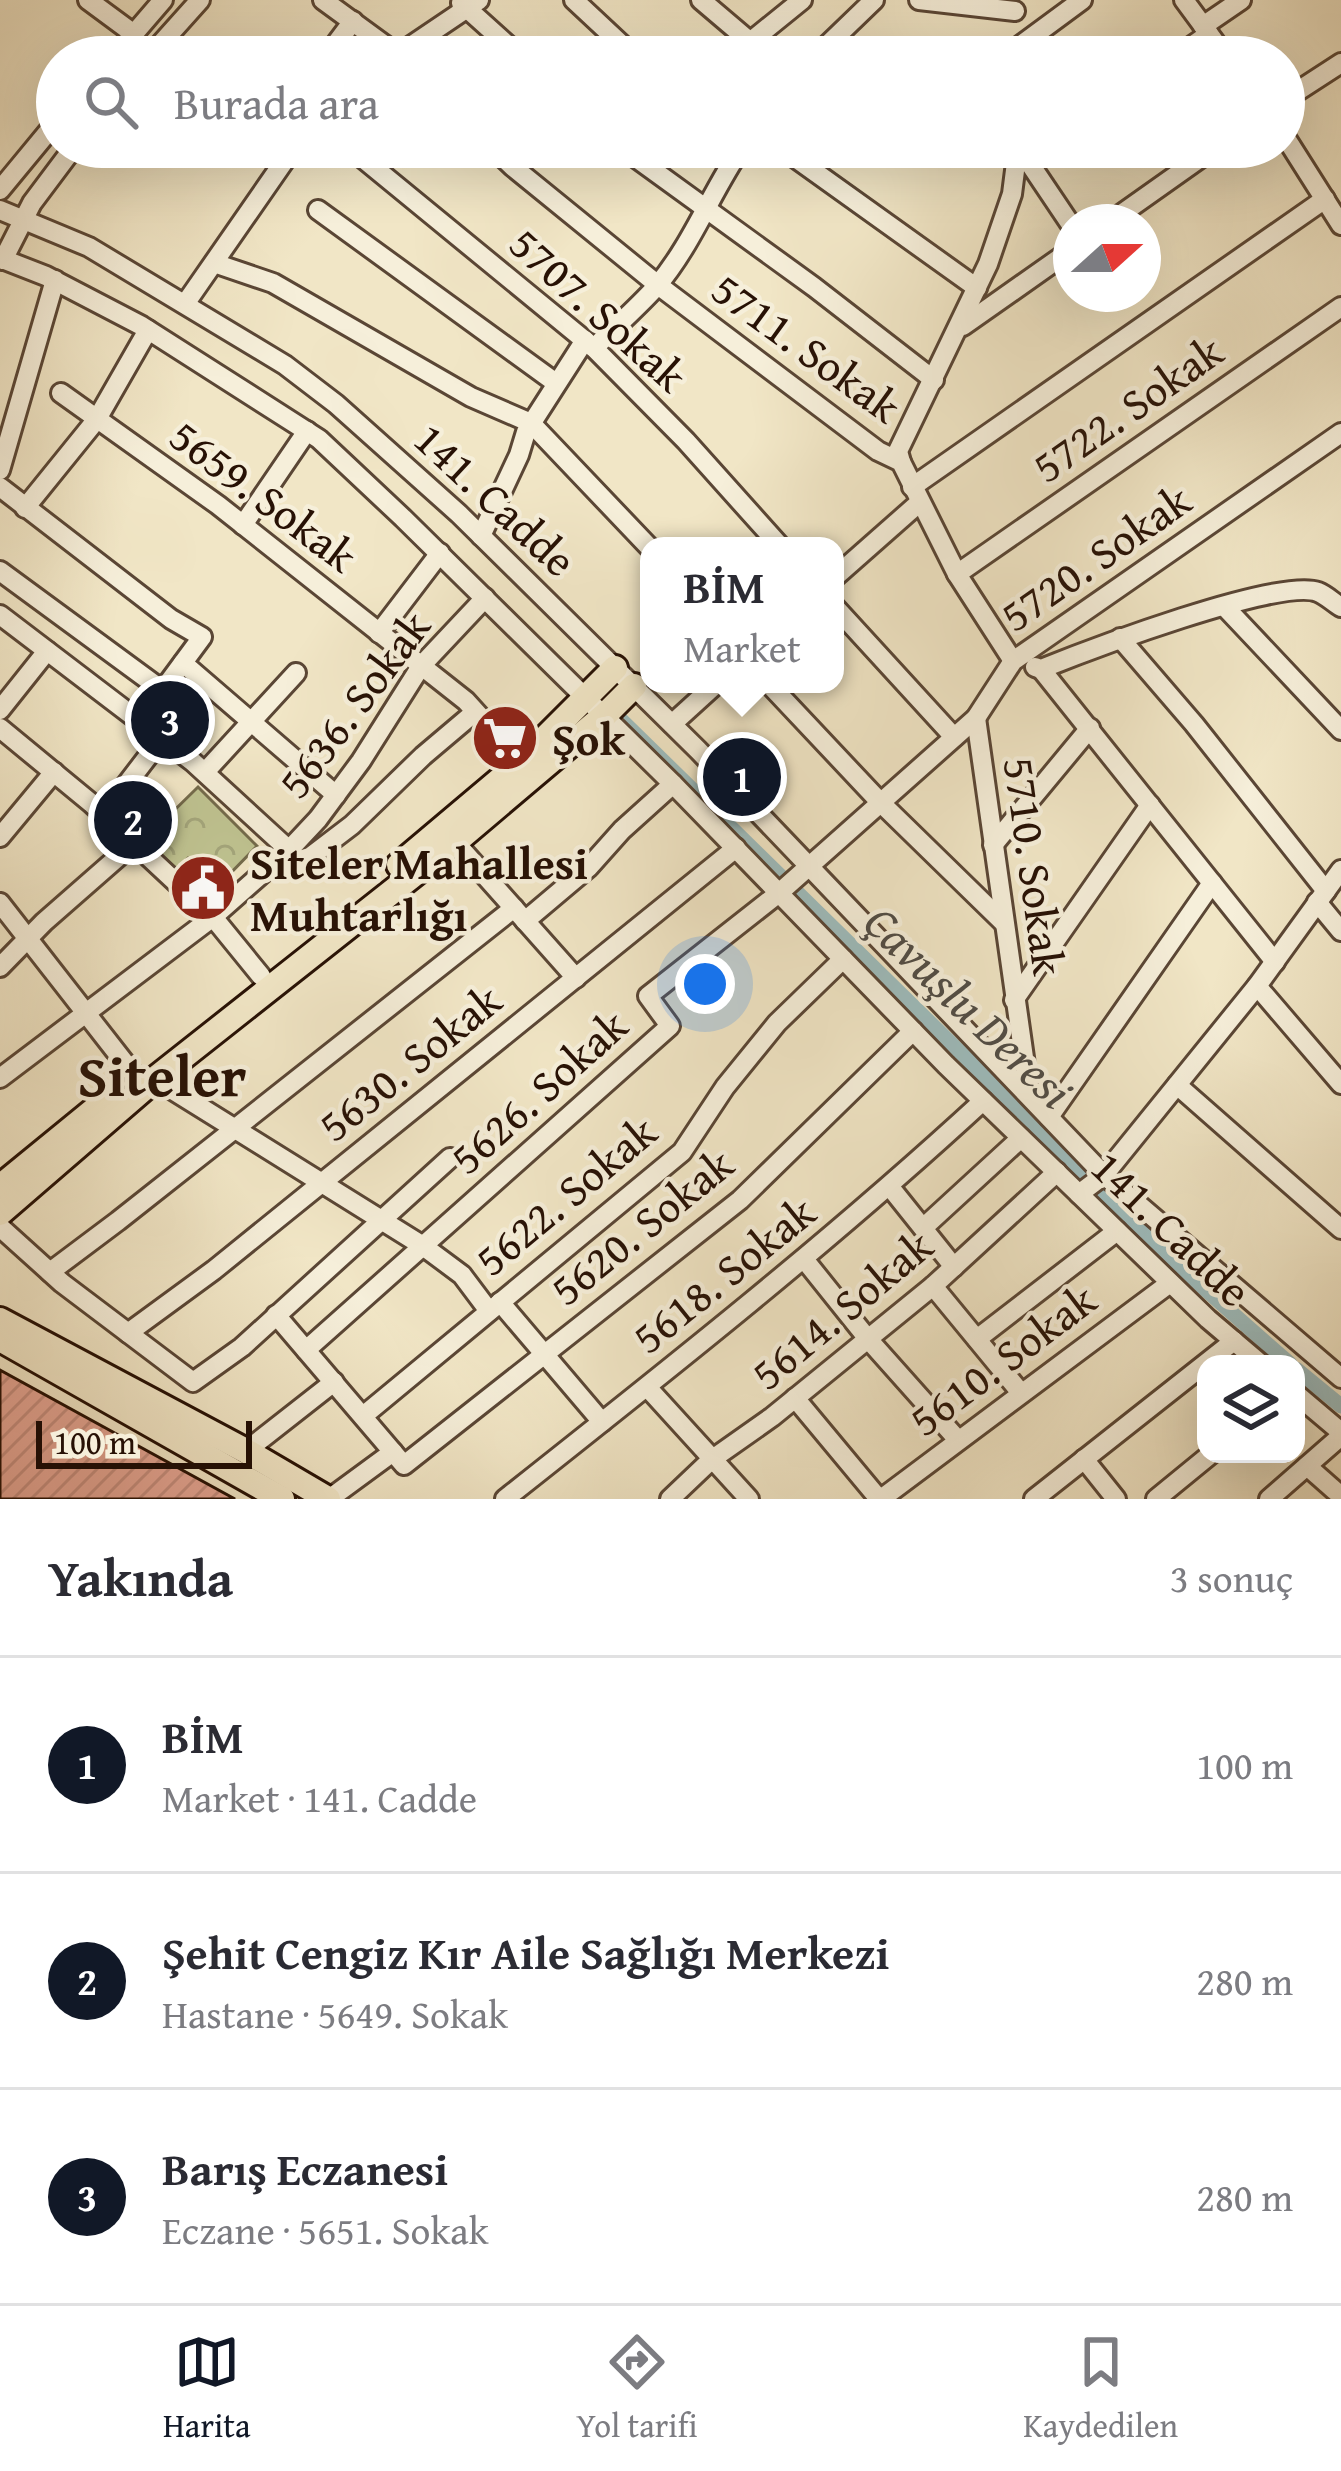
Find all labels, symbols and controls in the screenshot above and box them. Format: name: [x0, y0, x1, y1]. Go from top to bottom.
search box: [36, 36, 1305, 168]
icon: search: [78, 69, 144, 135]
text: Burada ara: [174, 70, 379, 135]
north arrow: [1053, 204, 1161, 312]
street label: 5707. Sokak: [496, 211, 702, 407]
street label: 5711. Sokak: [699, 256, 915, 438]
street label: 5722. Sokak: [1018, 318, 1236, 498]
street label: 5659. Sokak: [157, 403, 371, 587]
street label: 141. Cadde: [400, 407, 592, 591]
street label: 5720. Sokak: [986, 467, 1204, 647]
popup: [640, 537, 844, 693]
text: BİM: [683, 554, 765, 619]
street label: 5636. Sokak: [261, 597, 445, 811]
text: Market: [683, 619, 801, 676]
pin: 3: [131, 675, 209, 765]
supermarket icon: Şok: [470, 703, 540, 773]
place label: Şok: [552, 706, 626, 771]
pin: 1: [703, 732, 781, 822]
street label: 5710. Sokak: [988, 753, 1082, 979]
pin: 2: [94, 775, 172, 865]
place label: Siteler Mahallesi Muhtarlığı: [250, 830, 588, 947]
public building icon: Siteler Mahallesi Muhtarlığı: [168, 853, 238, 923]
water label: Çavuşlu Deresi: [848, 888, 1090, 1124]
your location: [675, 954, 735, 1014]
street label: 5630. Sokak: [303, 968, 515, 1156]
street label: 5626. Sokak: [435, 993, 641, 1189]
district label: Siteler: [77, 1033, 247, 1117]
street label: 5622. Sokak: [460, 1099, 670, 1290]
street label: 5620. Sokak: [535, 1132, 747, 1320]
street label: 141. Cadde: [1077, 1135, 1267, 1321]
street label: 5618. Sokak: [617, 1180, 829, 1368]
street label: 5614. Sokak: [736, 1213, 946, 1404]
street label: 5610. Sokak: [895, 1267, 1109, 1451]
map controls: [1197, 1355, 1305, 1463]
button: layers: [1197, 1355, 1305, 1463]
scale bar: [36, 1415, 252, 1468]
text: 100 m: [54, 1418, 136, 1466]
text: Yakında: [48, 1540, 233, 1615]
text: 3 sonuç: [1170, 1549, 1293, 1606]
text: BİM: [162, 1704, 244, 1769]
text: 1: [77, 1736, 97, 1793]
text: 100 m: [1196, 1736, 1293, 1793]
text: Market · 141. Cadde: [162, 1769, 477, 1826]
text: Şehit Cengiz Kır Aile Sağlığı Merkezi: [162, 1920, 890, 1985]
text: 2: [77, 1952, 97, 2009]
text: 280 m: [1196, 1952, 1293, 2009]
text: Hastane · 5649. Sokak: [162, 1985, 508, 2042]
text: Barış Eczanesi: [162, 2136, 448, 2201]
text: 3: [77, 2168, 97, 2225]
text: 280 m: [1196, 2168, 1293, 2225]
text: Eczane · 5651. Sokak: [162, 2201, 489, 2258]
tab: Harita: [163, 2329, 251, 2449]
tab: Yol tarifi: [576, 2329, 698, 2449]
tab: Kaydedilen: [1023, 2329, 1178, 2449]

